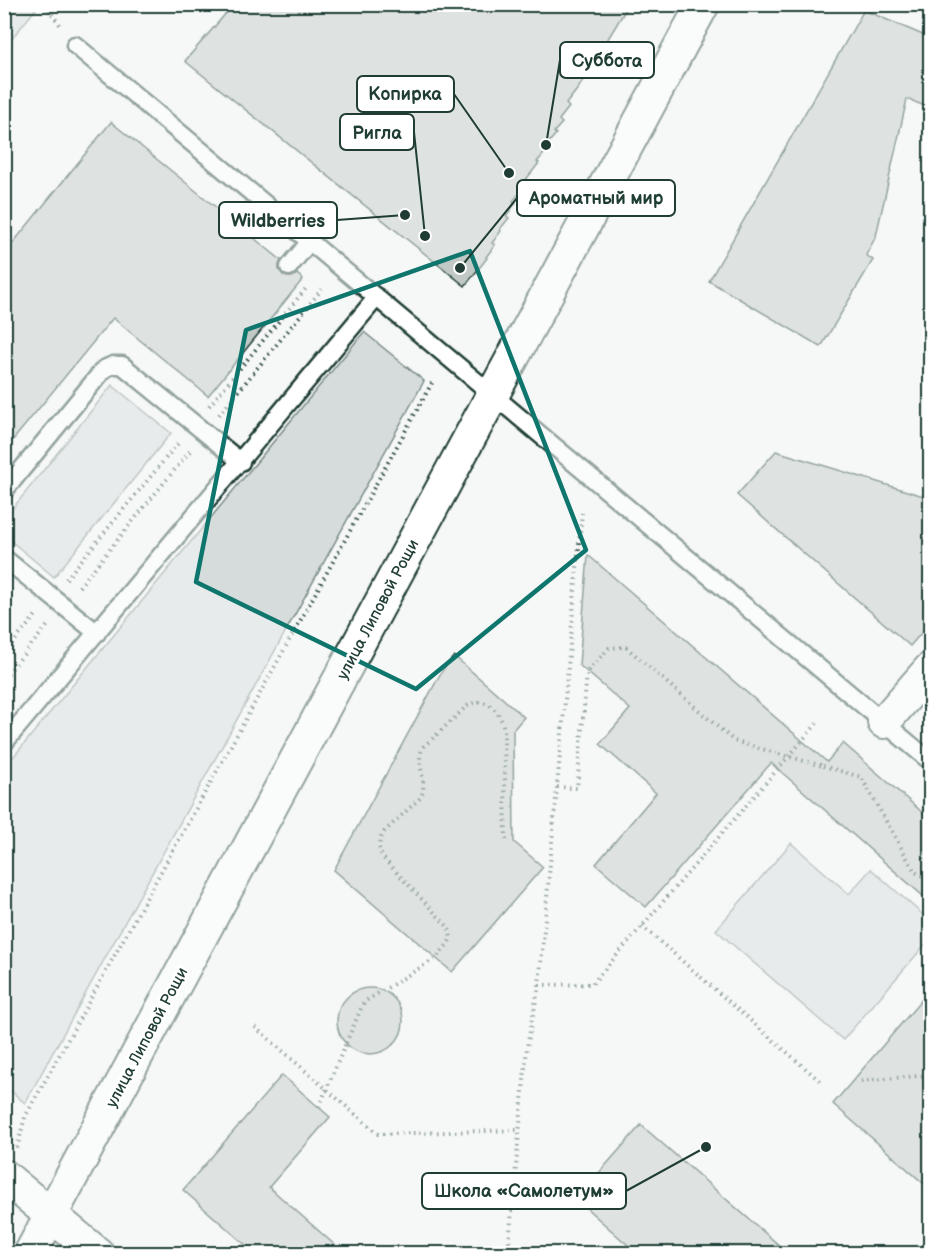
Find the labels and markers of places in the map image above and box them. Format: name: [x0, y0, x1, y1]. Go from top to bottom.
callout: Суббота: [560, 42, 654, 78]
callout: Копирка: [357, 76, 454, 112]
callout: Ригла: [340, 114, 414, 150]
callout: Ароматный мир: [517, 180, 675, 216]
callout: Wildberries: [219, 202, 337, 238]
callout: Школа «Самолетум»: [422, 1173, 626, 1209]

